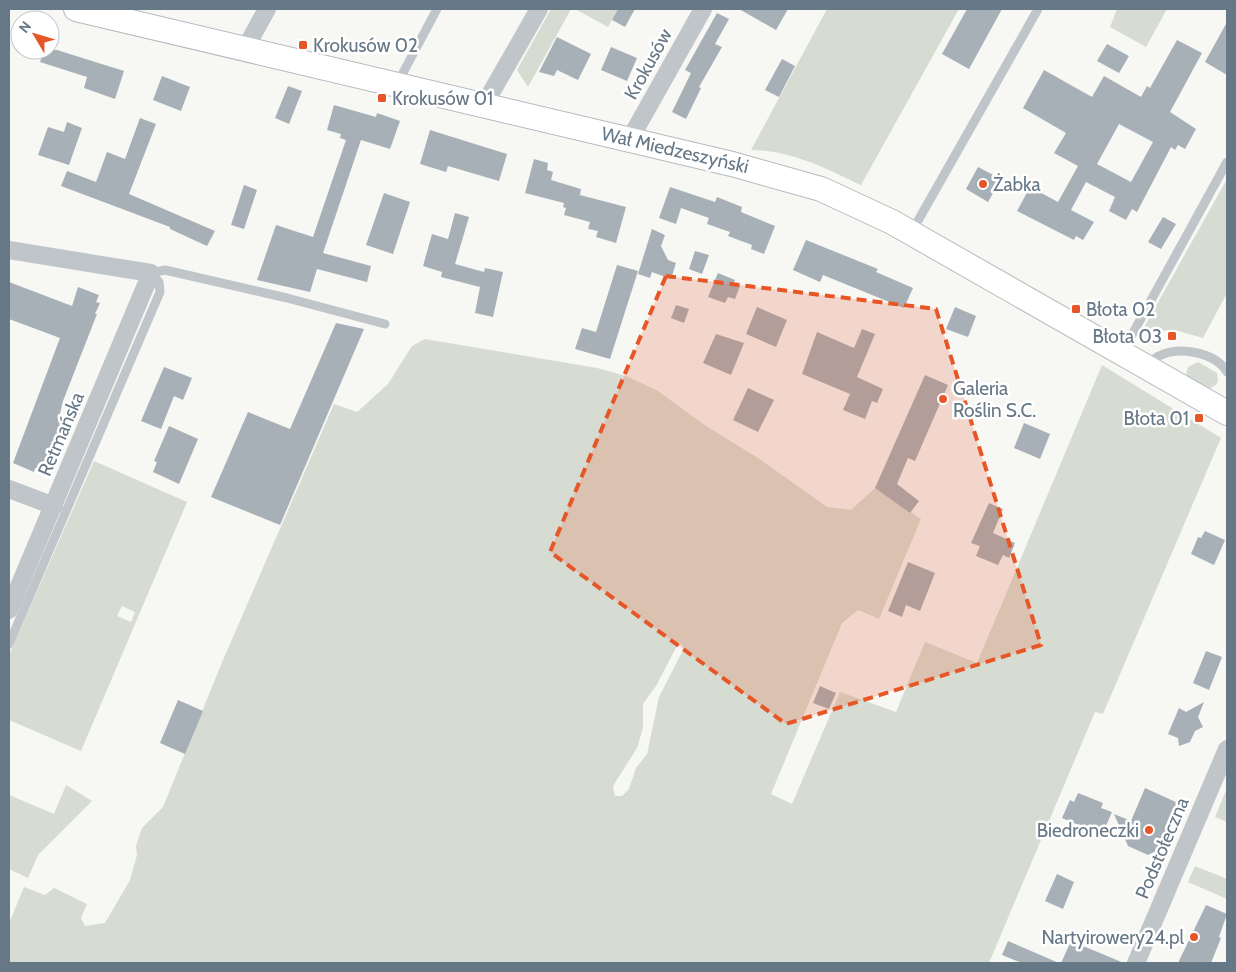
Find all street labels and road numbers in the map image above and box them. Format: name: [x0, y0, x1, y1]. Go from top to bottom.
street label: Krokusów: [619, 24, 677, 103]
street label: Wał Miedzeszyński: [599, 122, 751, 178]
street label: Retmańska: [33, 389, 89, 479]
street label: Podstołeczna: [1130, 794, 1194, 902]

